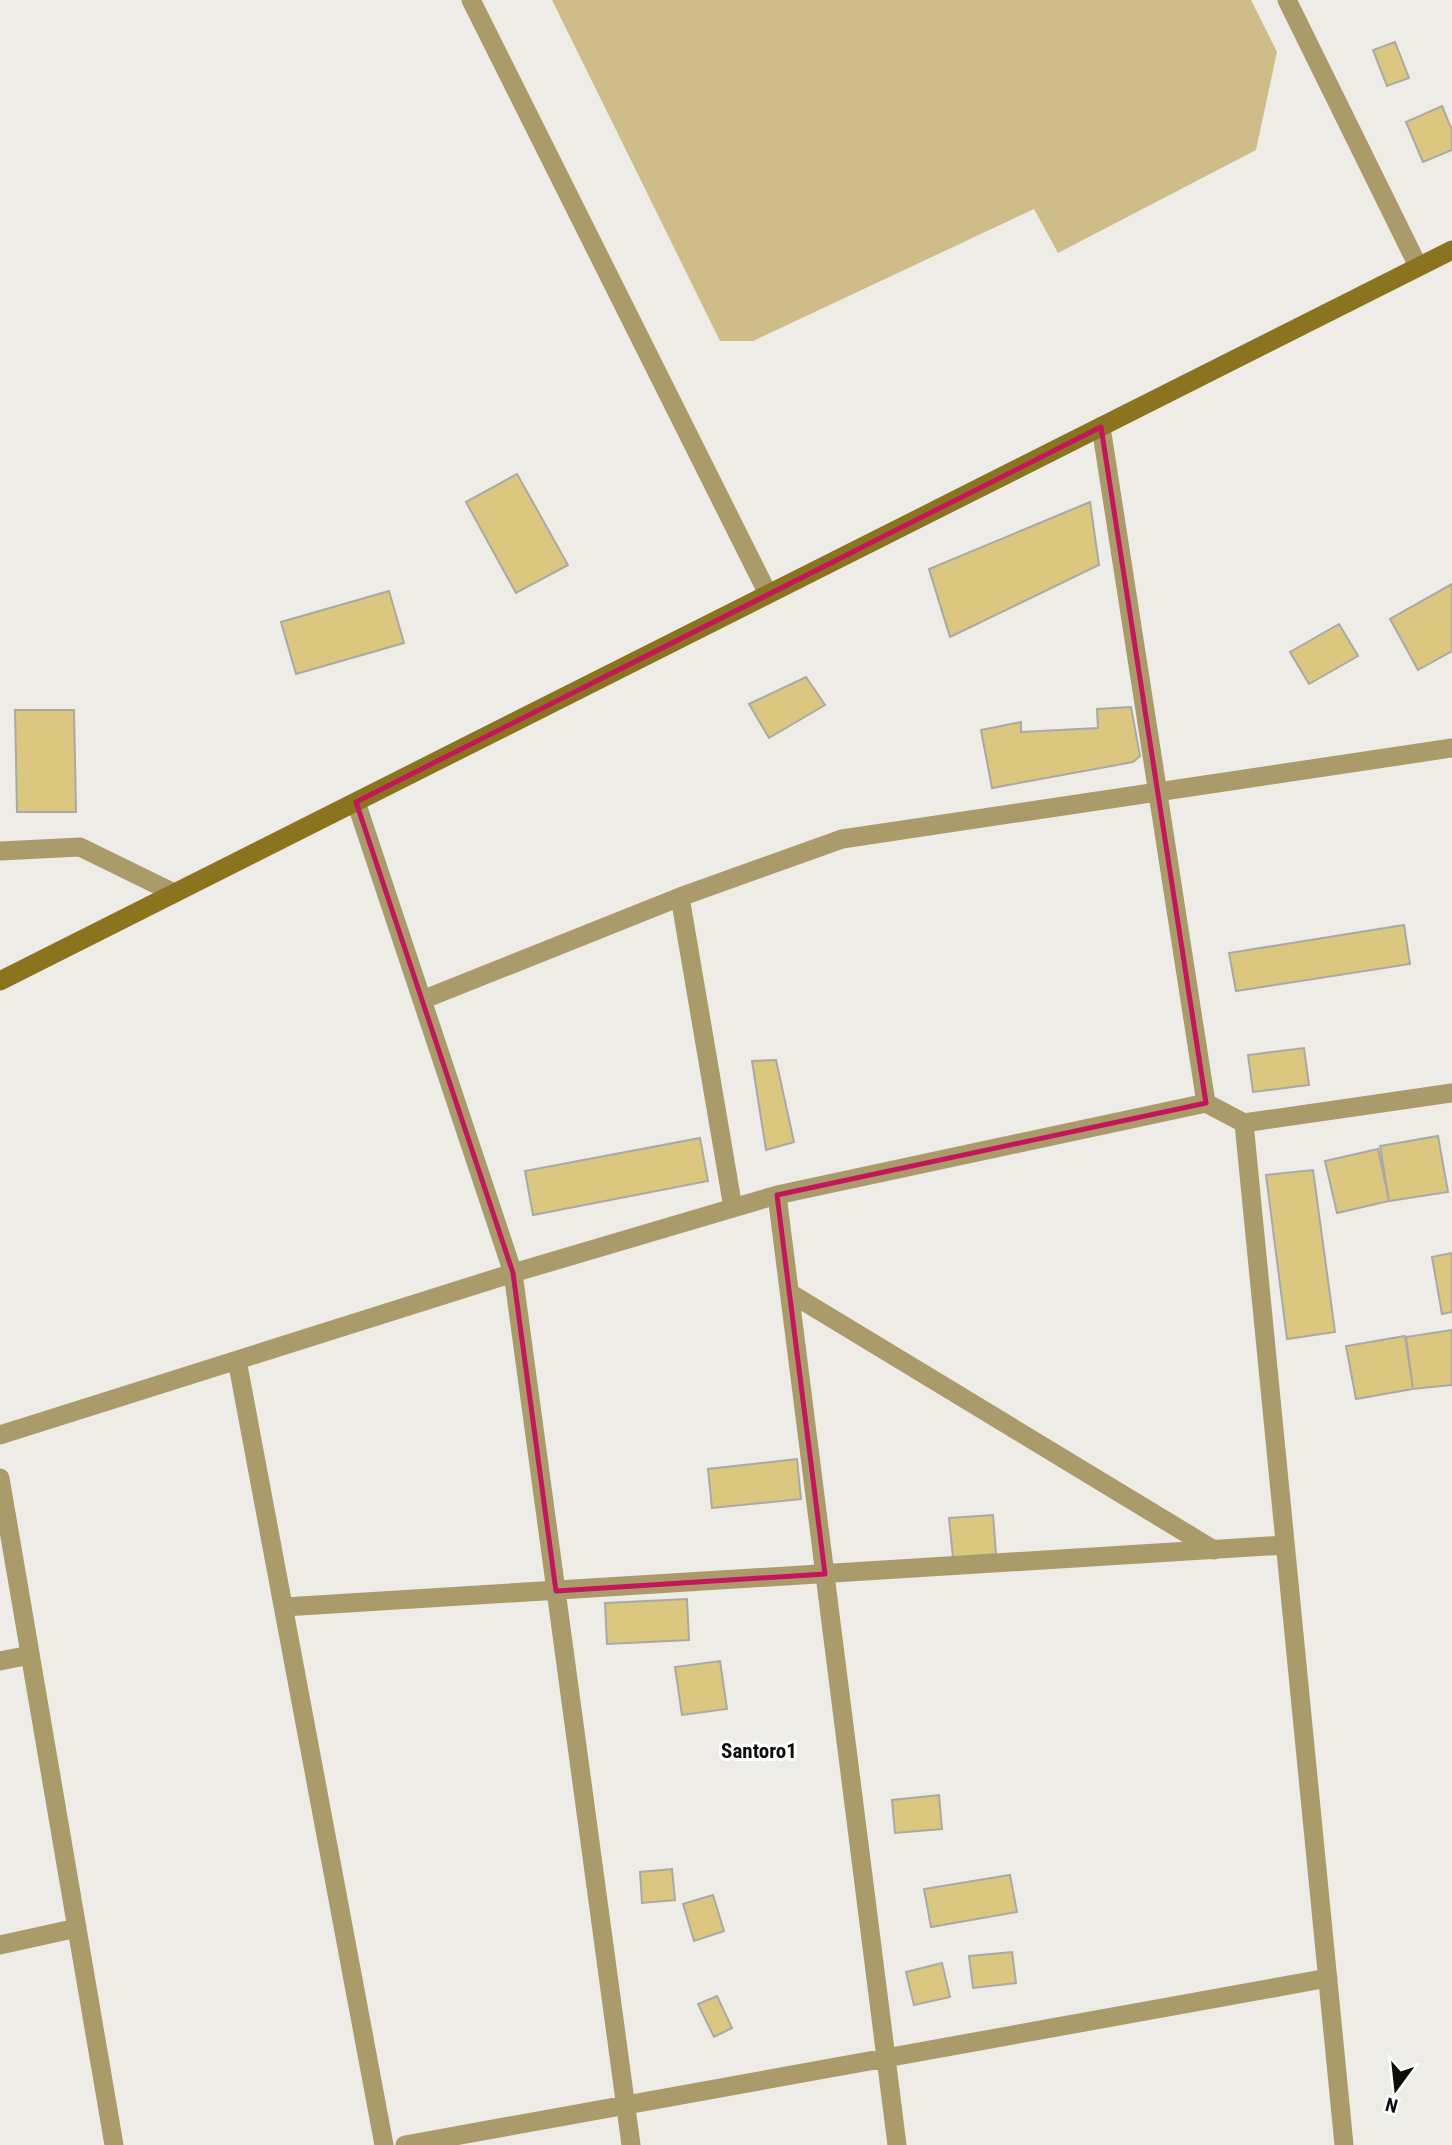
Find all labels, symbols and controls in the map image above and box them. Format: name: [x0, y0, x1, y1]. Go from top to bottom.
district label: Santoro1: [721, 1739, 797, 1763]
north arrow: [1361, 2054, 1431, 2124]
text: N: [1383, 2092, 1400, 2118]

